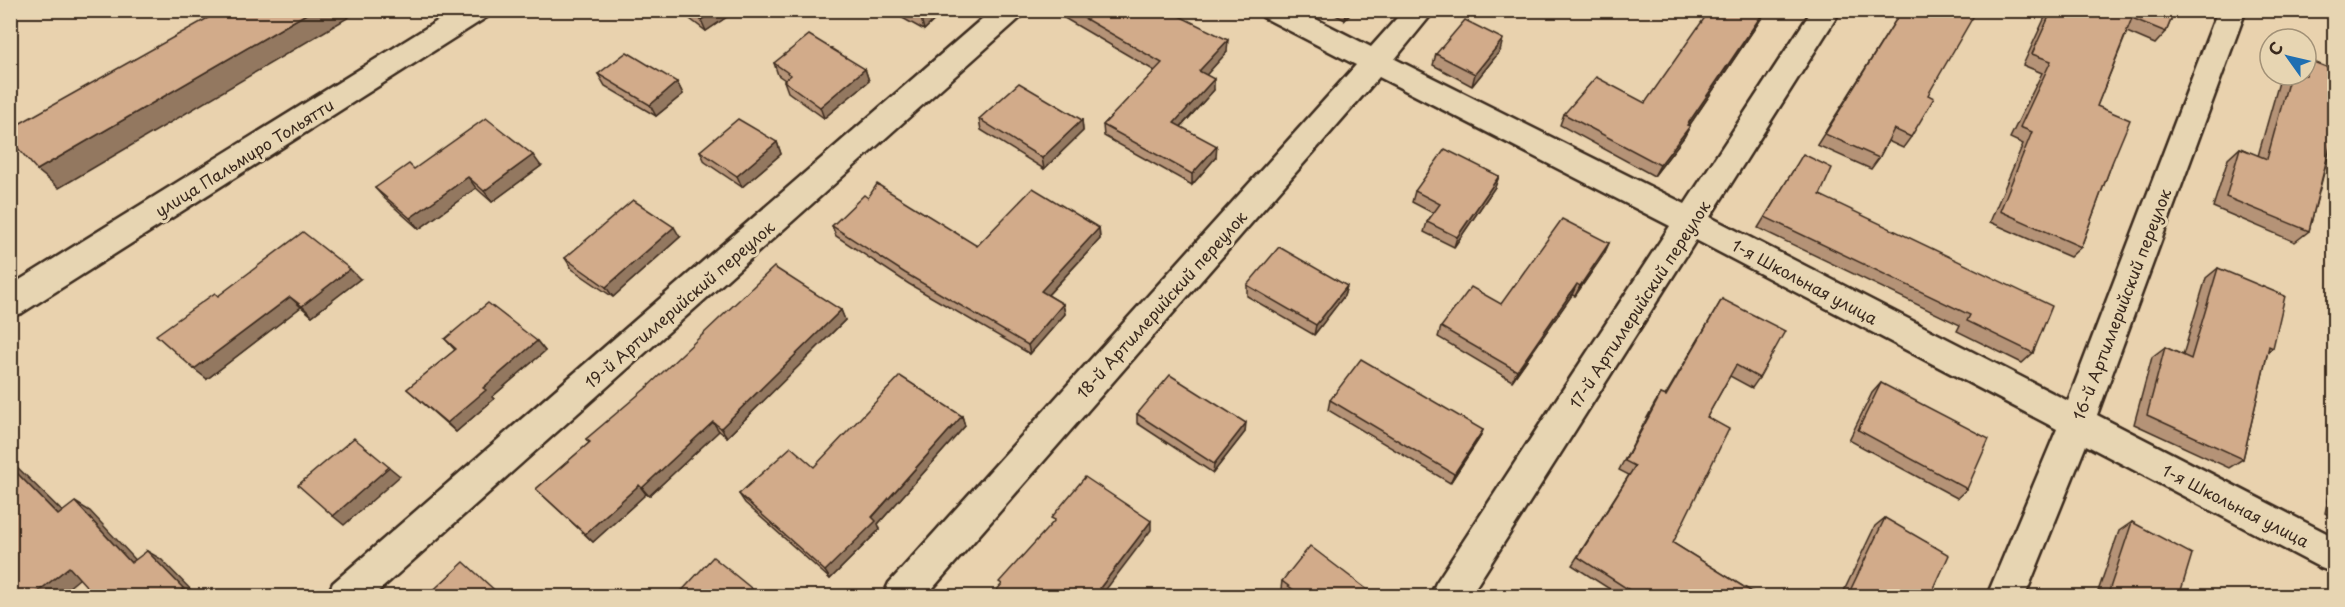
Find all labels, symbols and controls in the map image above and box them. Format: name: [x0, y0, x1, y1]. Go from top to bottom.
north arrow: [2258, 27, 2318, 87]
text: С: [2261, 36, 2288, 60]
street label: улица Пальмиро Тольятти: [150, 92, 338, 222]
street label: 16-й Артиллерийский переулок: [2066, 184, 2177, 423]
street label: 17-й Артиллерийский переулок: [1563, 195, 1716, 413]
street label: 18-й Артиллерийский переулок: [1070, 205, 1252, 403]
street label: 19-й Артиллерийский переулок: [579, 214, 779, 393]
street label: 1-я Школьная улица: [1728, 232, 1882, 330]
street label: 1-я Школьная улица: [2158, 458, 2314, 552]

